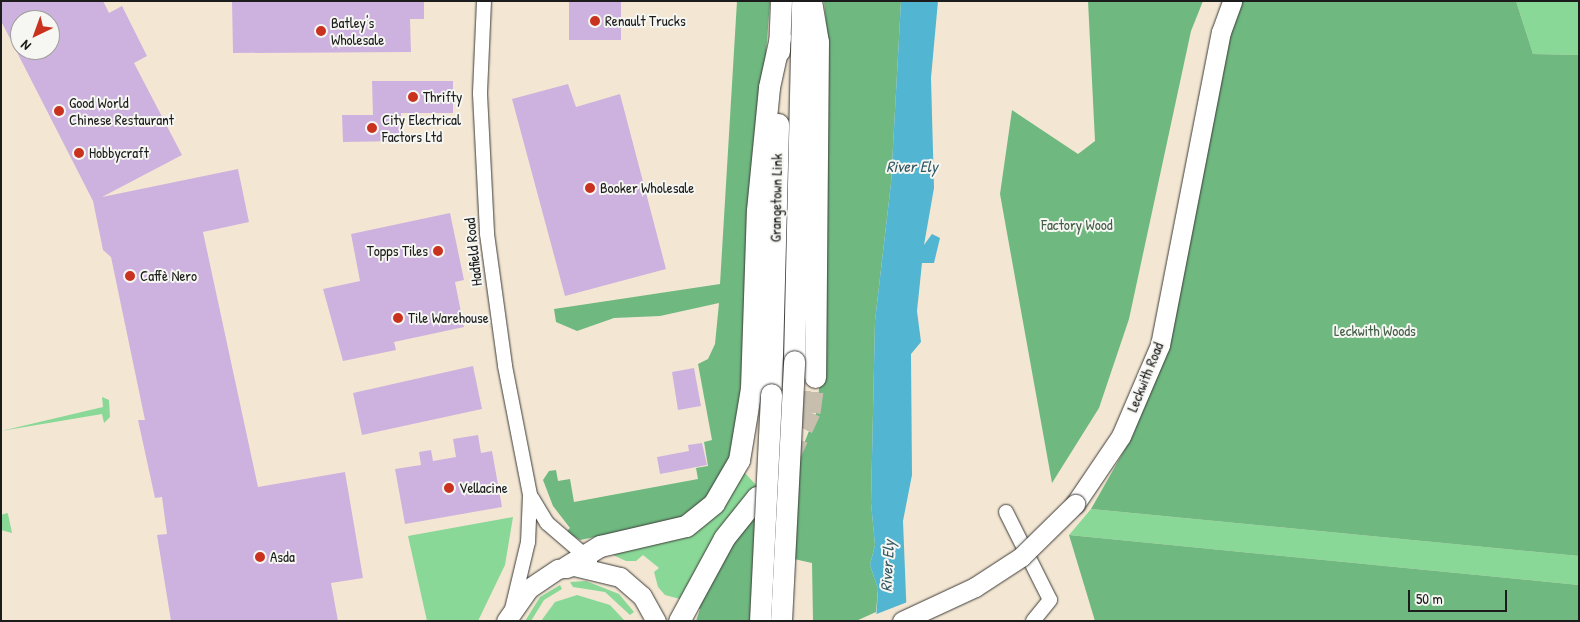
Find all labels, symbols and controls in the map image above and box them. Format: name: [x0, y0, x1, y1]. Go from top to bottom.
north arrow: [10, 10, 60, 60]
place label: Renault Trucks: [605, 12, 686, 30]
place label: Batley's Wholesale: [331, 13, 384, 48]
marker: Renault Trucks: [589, 15, 601, 27]
marker: Batley's Wholesale: [315, 25, 327, 37]
text: N: [16, 36, 34, 55]
place label: Thrifty: [423, 88, 462, 106]
marker: Thrifty: [407, 91, 419, 103]
place label: Good World Chinese Restaurant: [69, 93, 174, 128]
marker: Good World Chinese Restaurant: [53, 105, 65, 117]
place label: City Electrical Factors Ltd: [382, 110, 461, 145]
marker: City Electrical Factors Ltd: [366, 122, 378, 134]
place label: Hobbycraft: [89, 144, 149, 162]
marker: Hobbycraft: [73, 147, 85, 159]
street label: Grangetown Link: [766, 154, 786, 242]
water label: River Ely: [886, 156, 938, 176]
place label: Booker Wholesale: [600, 179, 694, 197]
marker: Booker Wholesale: [584, 182, 596, 194]
park label: Factory Wood: [1041, 216, 1113, 234]
street label: Hadfield Road: [460, 217, 486, 287]
place label: Topps Tiles: [367, 242, 428, 260]
marker: Topps Tiles: [432, 245, 444, 257]
place label: Caffè Nero: [140, 267, 197, 285]
marker: Caffè Nero: [124, 270, 136, 282]
place label: Tile Warehouse: [408, 309, 489, 327]
marker: Tile Warehouse: [392, 312, 404, 324]
park label: Leckwith Woods: [1334, 322, 1416, 340]
street label: Leckwith Road: [1123, 340, 1167, 414]
place label: Vellacine: [459, 479, 508, 497]
marker: Vellacine: [443, 482, 455, 494]
water label: River Ely: [876, 540, 898, 592]
place label: Asda: [270, 548, 295, 566]
marker: Asda: [254, 551, 266, 563]
scale bar: [1410, 580, 1509, 612]
text: 50 m: [1416, 588, 1443, 609]

